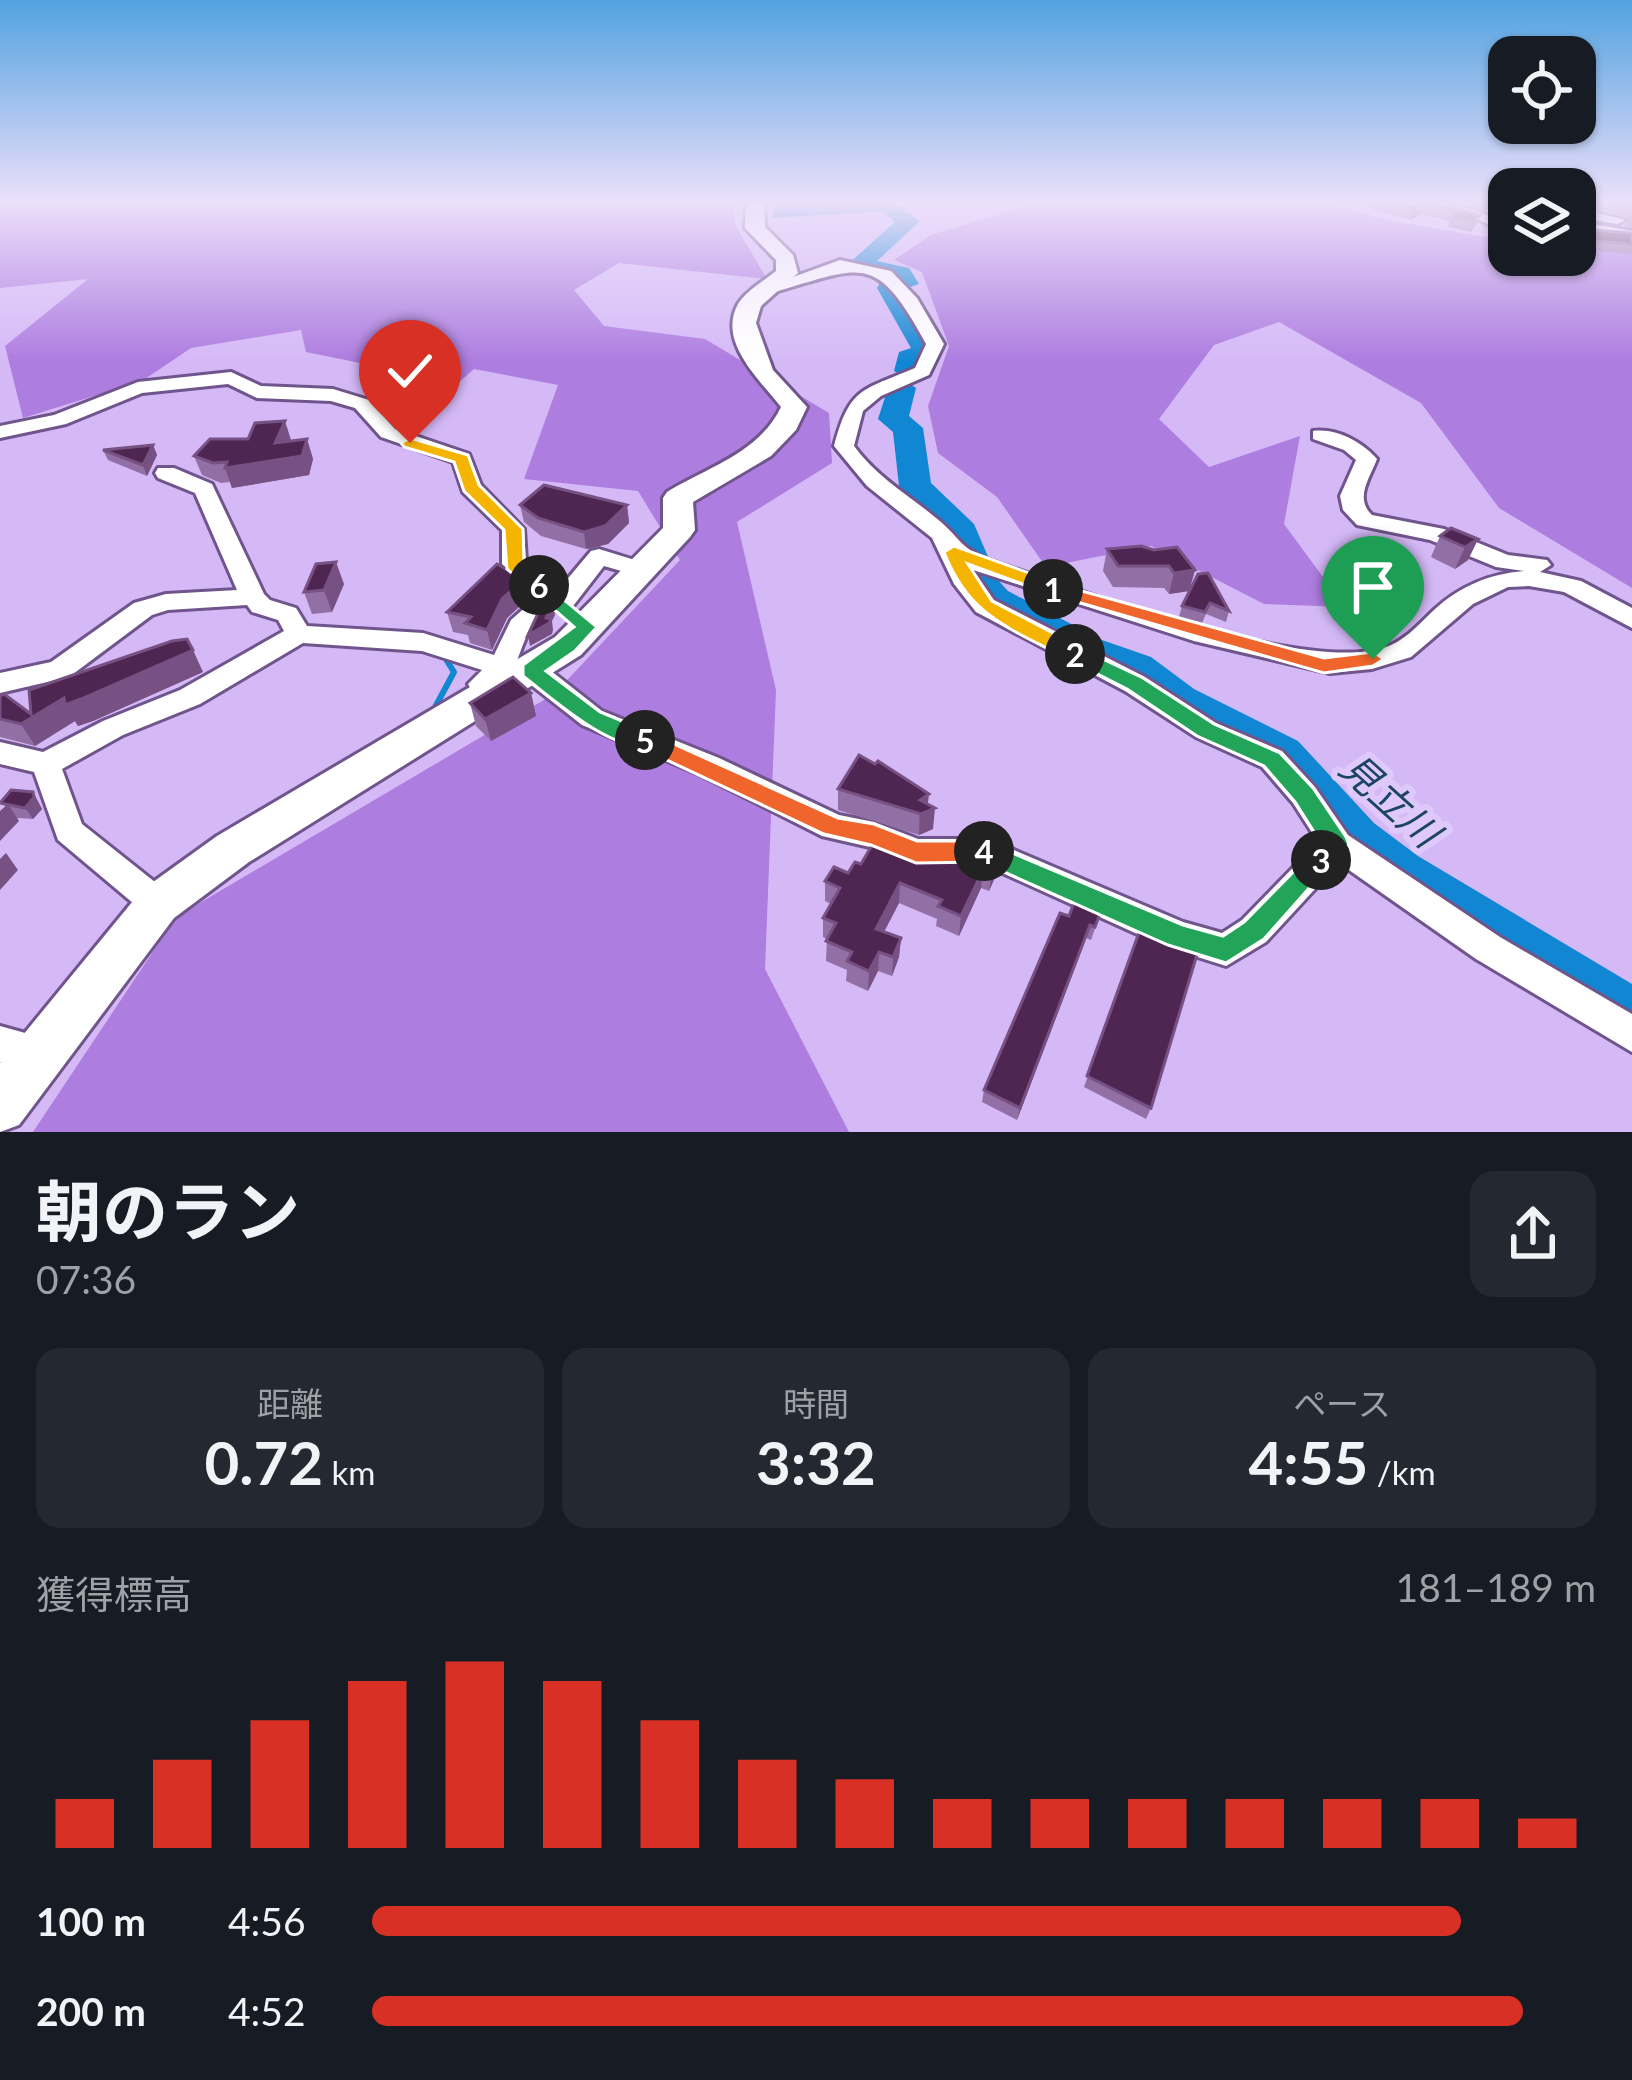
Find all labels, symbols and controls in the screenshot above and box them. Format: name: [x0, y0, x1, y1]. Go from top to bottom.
map controls: [1488, 36, 1596, 276]
button: locate: [1488, 36, 1596, 144]
button: layers: [1488, 168, 1596, 276]
pin: [359, 320, 461, 443]
icon: check: [377, 338, 443, 404]
pin: [1322, 536, 1424, 659]
icon: arrive: [1340, 554, 1406, 620]
pin: 6: [509, 555, 569, 615]
pin: 1: [1023, 559, 1083, 619]
text: 6: [529, 565, 549, 605]
text: 1: [1043, 569, 1063, 609]
pin: 2: [1045, 624, 1105, 684]
text: 2: [1065, 634, 1085, 674]
pin: 5: [615, 710, 675, 770]
text: 5: [635, 720, 655, 760]
water label: 見立川: [1332, 743, 1452, 858]
pin: 4: [954, 821, 1014, 881]
pin: 3: [1291, 830, 1351, 890]
text: 4: [974, 831, 994, 871]
text: 3: [1311, 840, 1331, 880]
text: 朝のラン: [36, 1171, 300, 1250]
button: share: [1470, 1171, 1596, 1297]
text: 07:36: [36, 1256, 136, 1302]
text: 距離: [257, 1383, 323, 1423]
text: 時間: [783, 1383, 849, 1423]
text: ペース: [1293, 1383, 1391, 1423]
text: 0.72: [204, 1426, 323, 1498]
text: 3:32: [756, 1426, 876, 1498]
text: 4:55: [1248, 1426, 1368, 1498]
text: km: [323, 1452, 376, 1492]
text: /km: [1368, 1452, 1436, 1492]
text: 181–189 m: [1396, 1564, 1596, 1610]
text: 獲得標高: [36, 1571, 192, 1617]
text: 100 m: [36, 1898, 146, 1944]
text: 4:56: [228, 1898, 306, 1944]
text: 200 m: [36, 1988, 146, 2034]
text: 4:52: [228, 1988, 306, 2034]

